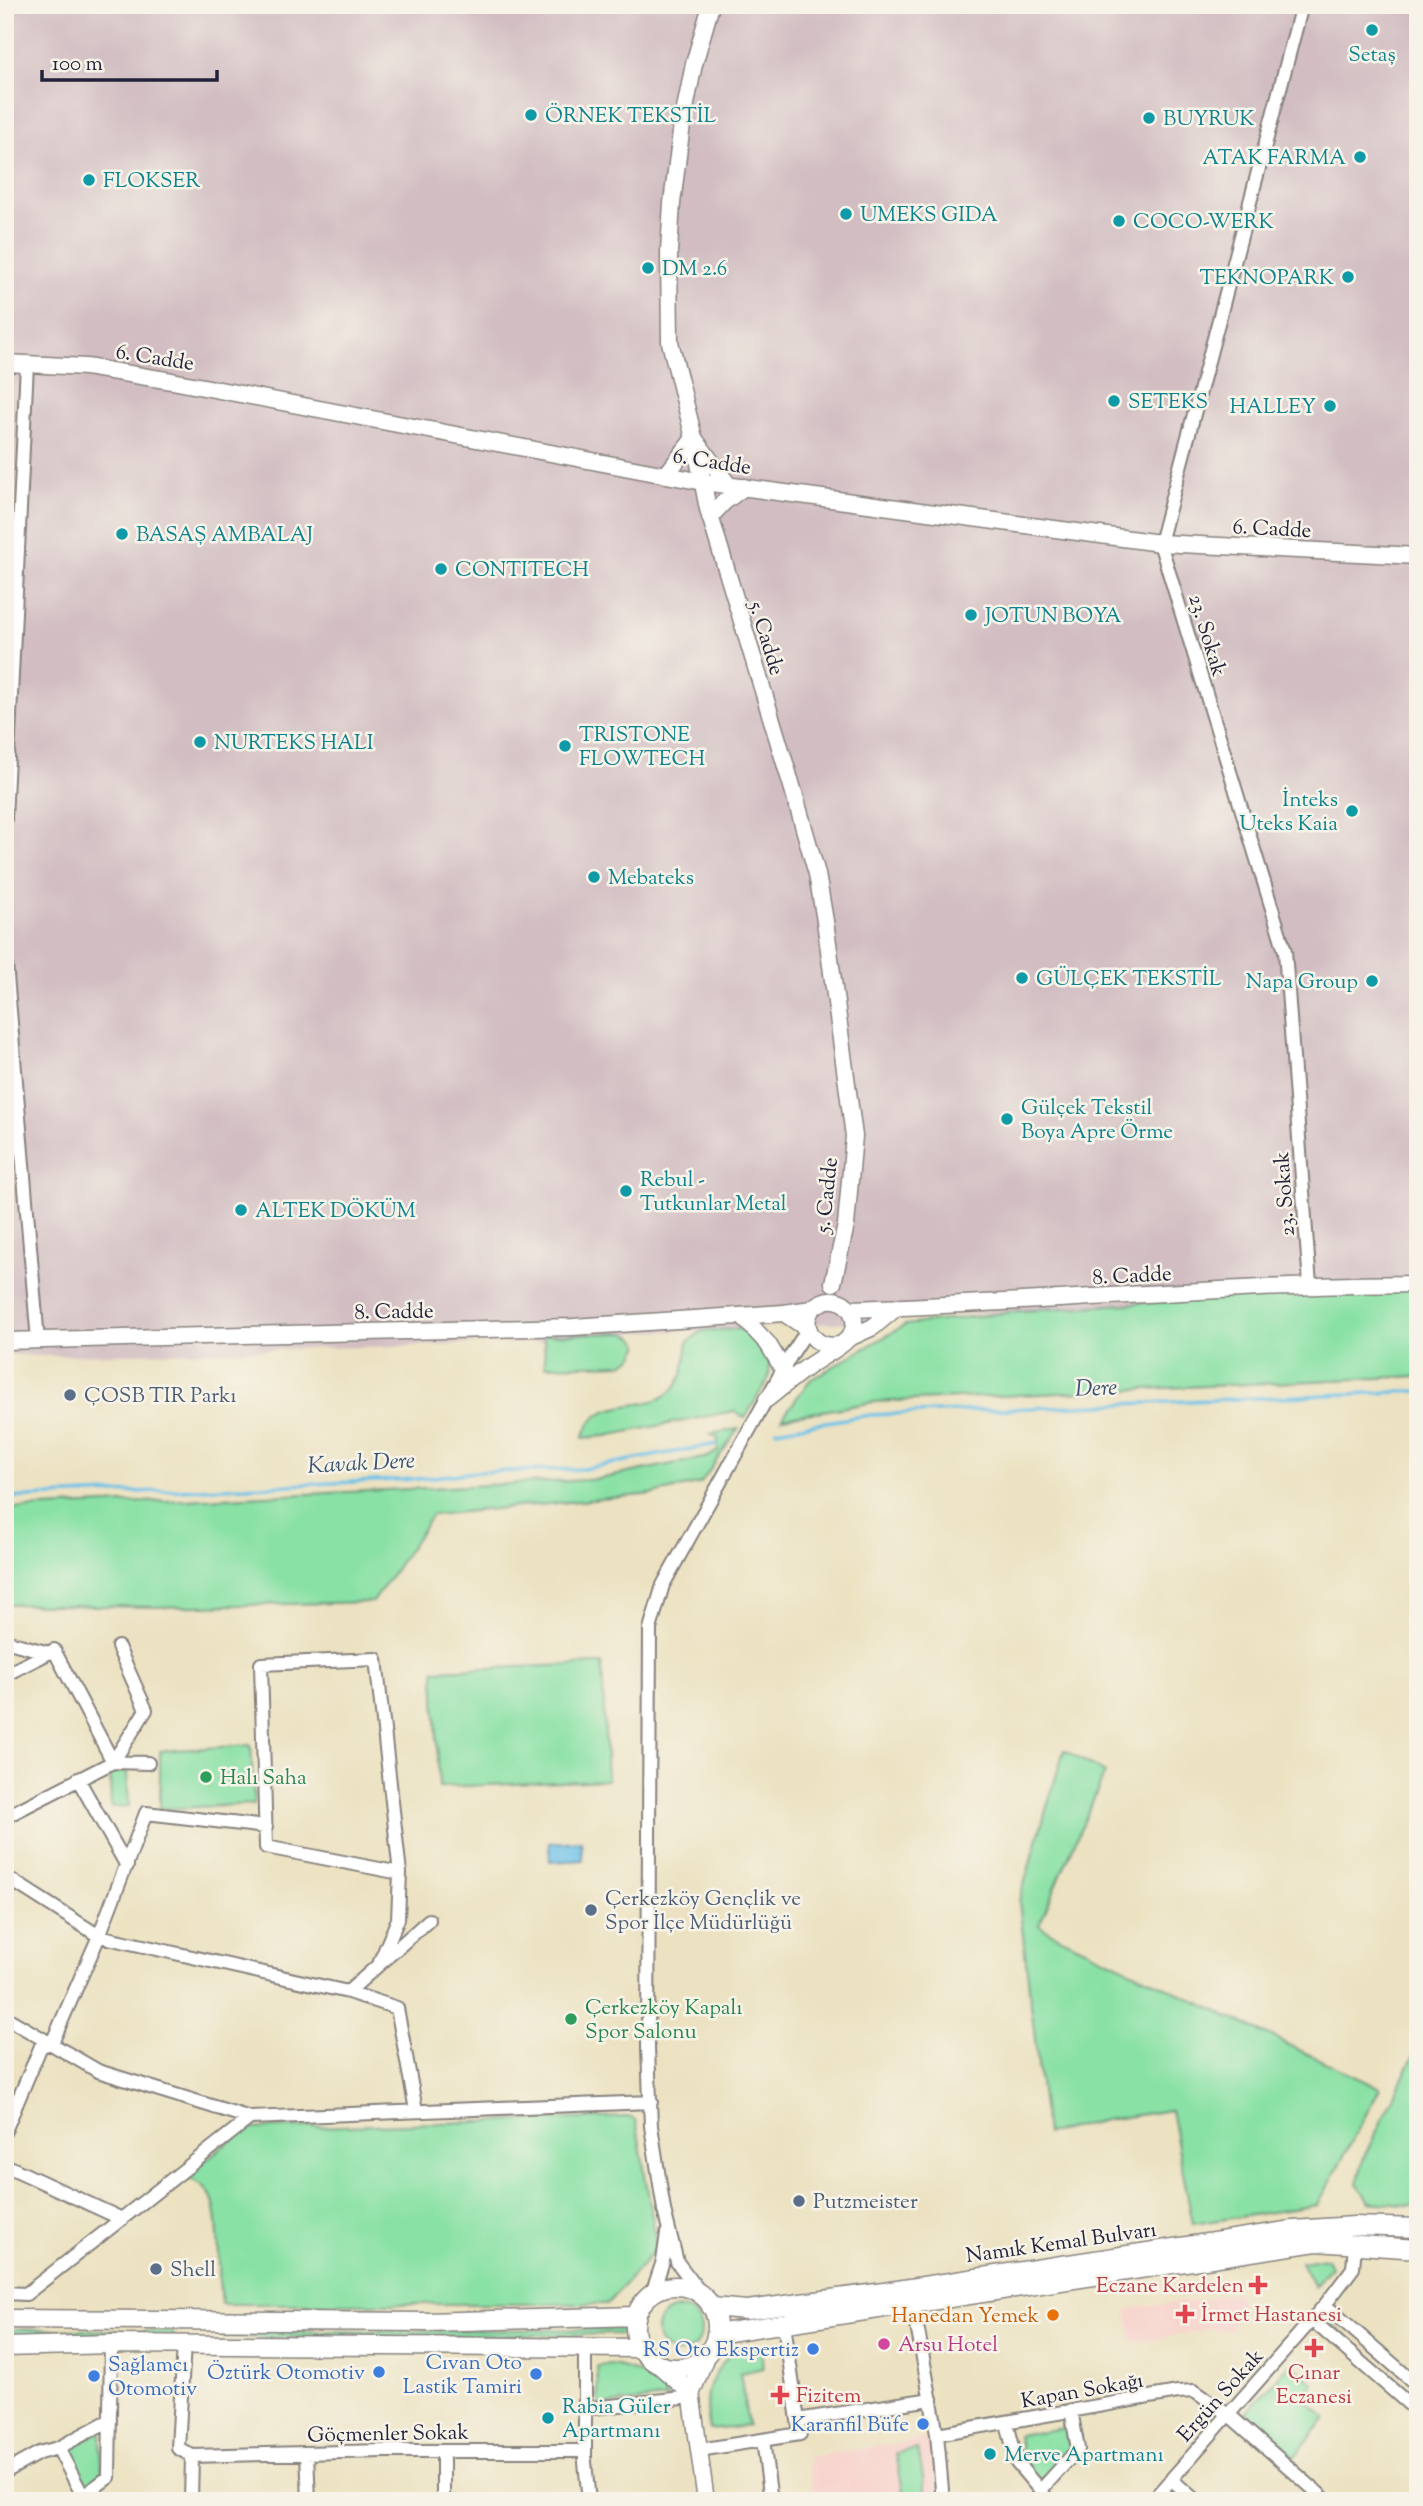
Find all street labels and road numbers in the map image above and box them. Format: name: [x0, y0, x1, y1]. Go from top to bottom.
street label: 6. Cadde: [113, 338, 196, 380]
street label: 6. Cadde: [670, 442, 753, 484]
street label: 6. Cadde: [1232, 513, 1312, 547]
street label: 23. Sokak: [1179, 591, 1233, 681]
street label: 5. Cadde: [739, 597, 791, 679]
street label: 23. Sokak: [1268, 1150, 1304, 1237]
street label: 5. Cadde: [809, 1156, 847, 1236]
street label: 8. Cadde: [1092, 1260, 1172, 1294]
street label: 8. Cadde: [354, 1297, 434, 1329]
street label: Namık Kemal Bulvarı: [964, 2216, 1159, 2272]
street label: Ergün Sokak: [1171, 2343, 1272, 2450]
street label: Kapan Sokağı: [1019, 2366, 1146, 2417]
street label: Göçmenler Sokak: [307, 2419, 470, 2451]

